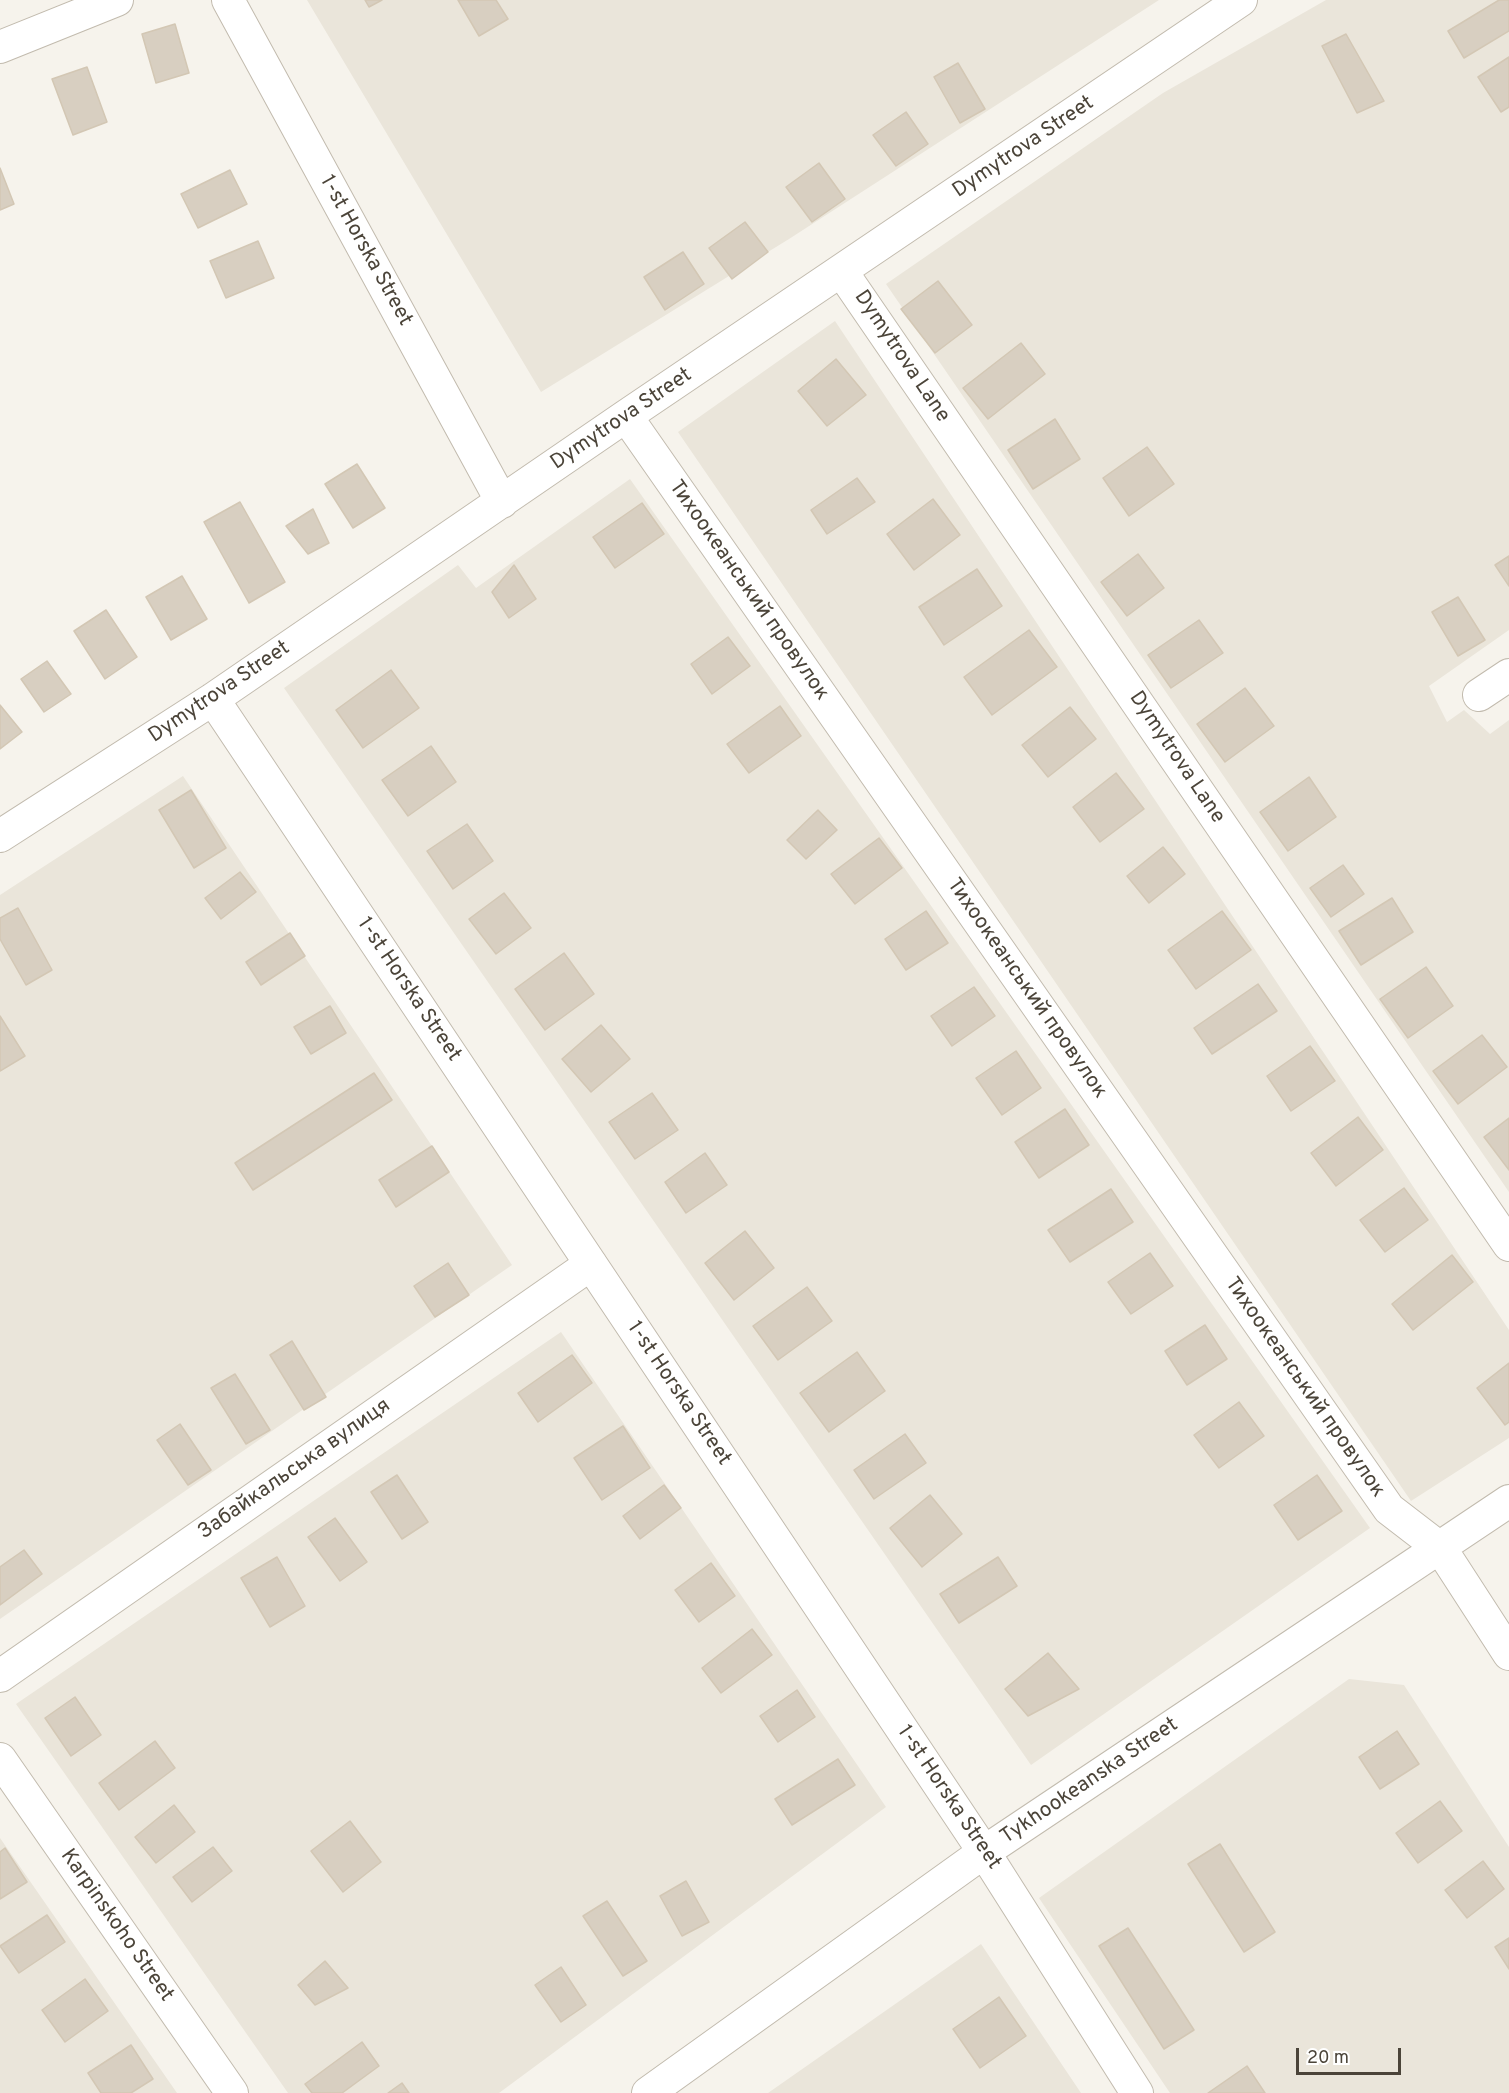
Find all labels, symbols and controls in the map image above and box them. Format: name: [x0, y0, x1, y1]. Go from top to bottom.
street label: Dymytrova Street: [949, 91, 1099, 205]
street label: 1-st Horska Street: [313, 171, 417, 331]
street label: Dymytrova Lane: [848, 286, 954, 428]
street label: Dymytrova Street: [547, 363, 697, 477]
street label: Тихоокеанський провулок: [662, 476, 834, 706]
street label: Dymytrova Street: [145, 636, 295, 750]
street label: Dymytrova Lane: [1123, 687, 1229, 829]
street label: Тихоокеанський провулок: [940, 874, 1112, 1104]
street label: 1-st Horska Street: [351, 913, 465, 1067]
street label: Тихоокеанський провулок: [1218, 1273, 1390, 1503]
street label: 1-st Horska Street: [621, 1317, 735, 1471]
street label: Забайкальська вулиця: [194, 1394, 396, 1546]
street label: Tykhookeanska Street: [996, 1713, 1184, 1851]
street label: 1-st Horska Street: [891, 1721, 1005, 1875]
street label: Karpinskoho Street: [54, 1845, 178, 2007]
scale bar: [1299, 2036, 1404, 2074]
text: 20 m: [1307, 2047, 1349, 2070]

